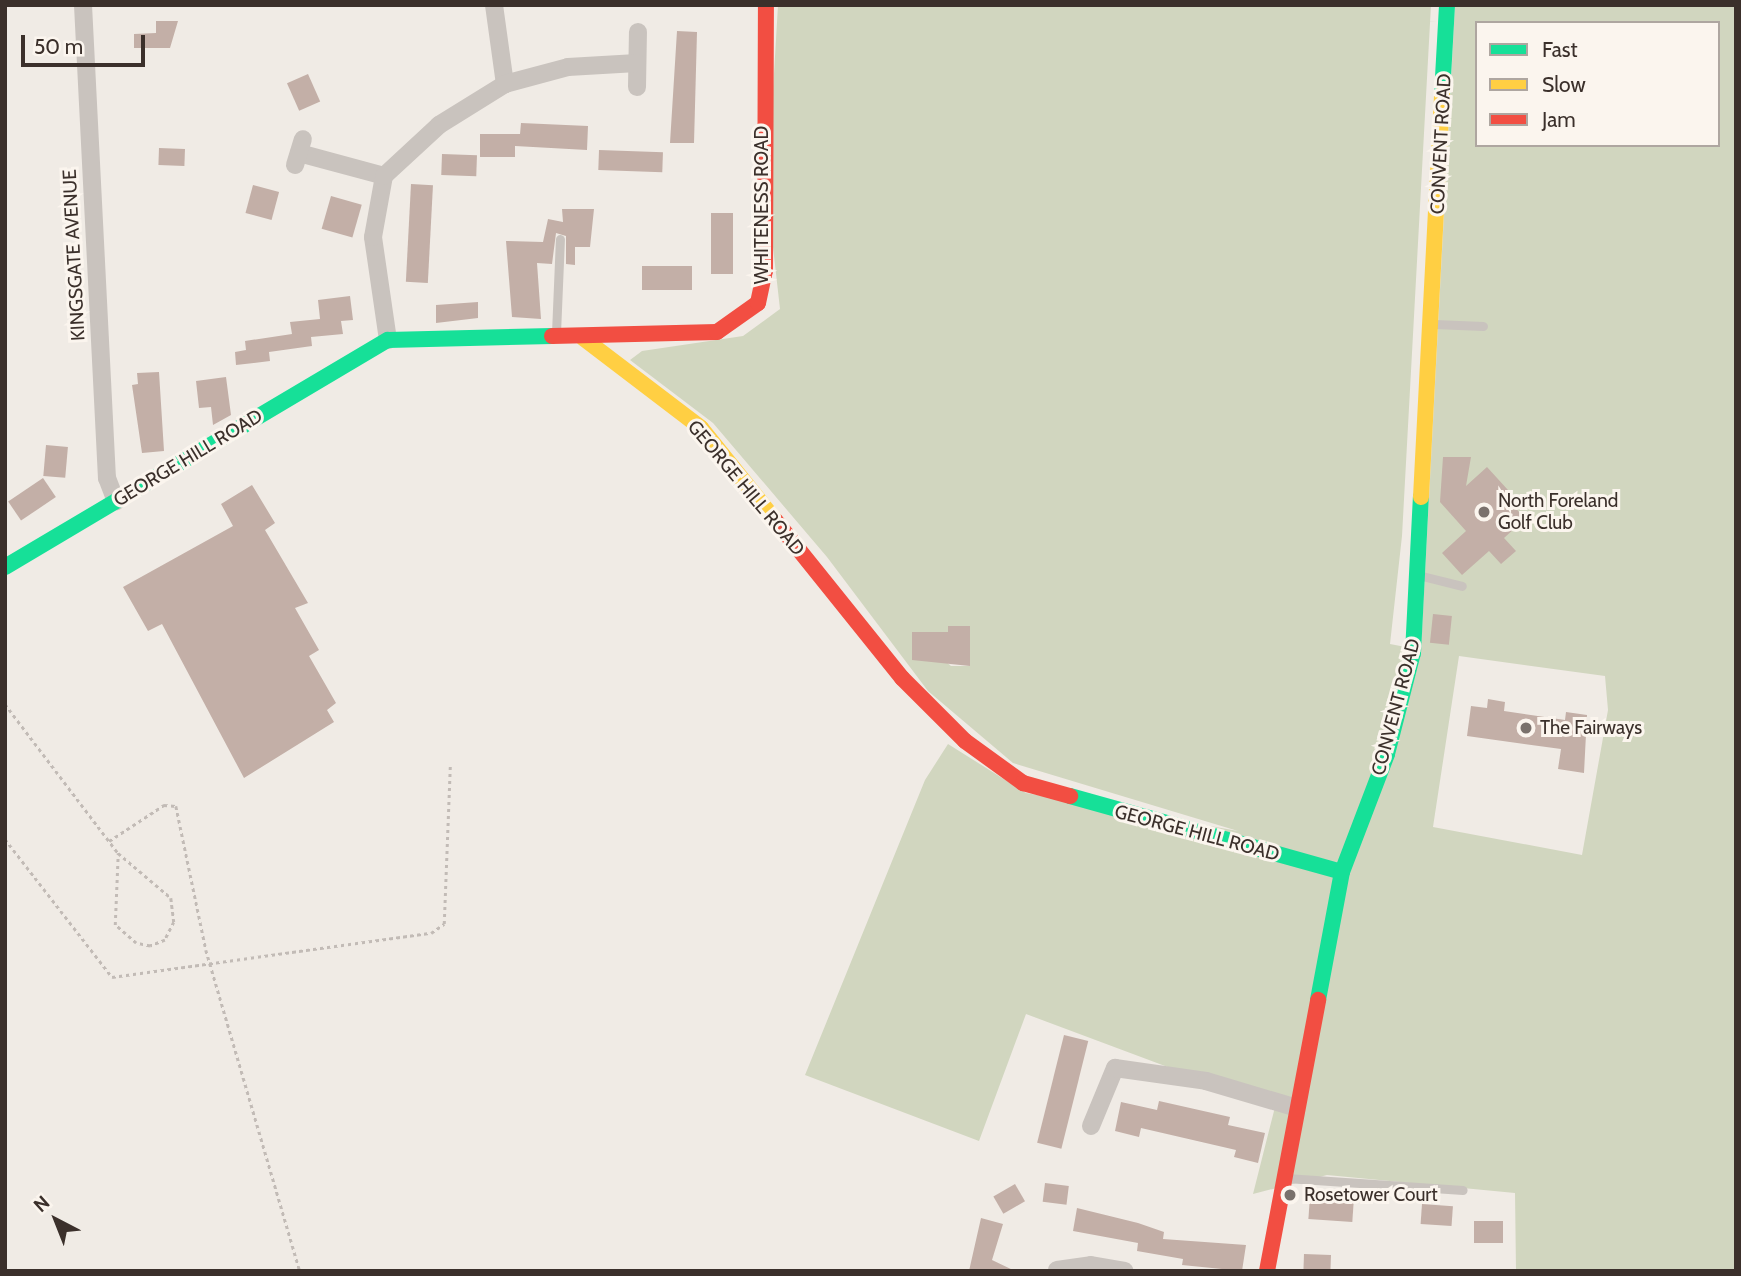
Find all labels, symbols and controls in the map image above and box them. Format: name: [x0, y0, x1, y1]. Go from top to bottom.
scale bar: [24, 21, 149, 65]
legend: [1475, 21, 1720, 147]
text: 50 m: [34, 34, 83, 59]
text: Fast: [1542, 37, 1578, 62]
text: Slow: [1542, 72, 1586, 97]
street label: CONVENT ROAD: [1426, 73, 1456, 215]
text: Jam: [1542, 107, 1576, 132]
street label: WHITENESS ROAD: [751, 126, 773, 284]
street label: KINGSGATE AVENUE: [58, 169, 90, 341]
street label: GEORGE HILL ROAD: [109, 405, 267, 511]
street label: GEORGE HILL ROAD: [683, 416, 809, 560]
place label: North Foreland Golf Club: [1498, 490, 1618, 534]
marker: North Foreland Golf Club: [1476, 504, 1492, 520]
street label: CONVENT ROAD: [1367, 636, 1425, 778]
place label: The Fairways: [1540, 717, 1642, 739]
marker: The Fairways: [1518, 720, 1534, 736]
street label: GEORGE HILL ROAD: [1112, 800, 1282, 866]
place label: Rosetower Court: [1304, 1184, 1438, 1206]
north arrow: [21, 1185, 91, 1255]
marker: Rosetower Court: [1282, 1187, 1298, 1203]
text: N: [29, 1191, 54, 1217]

